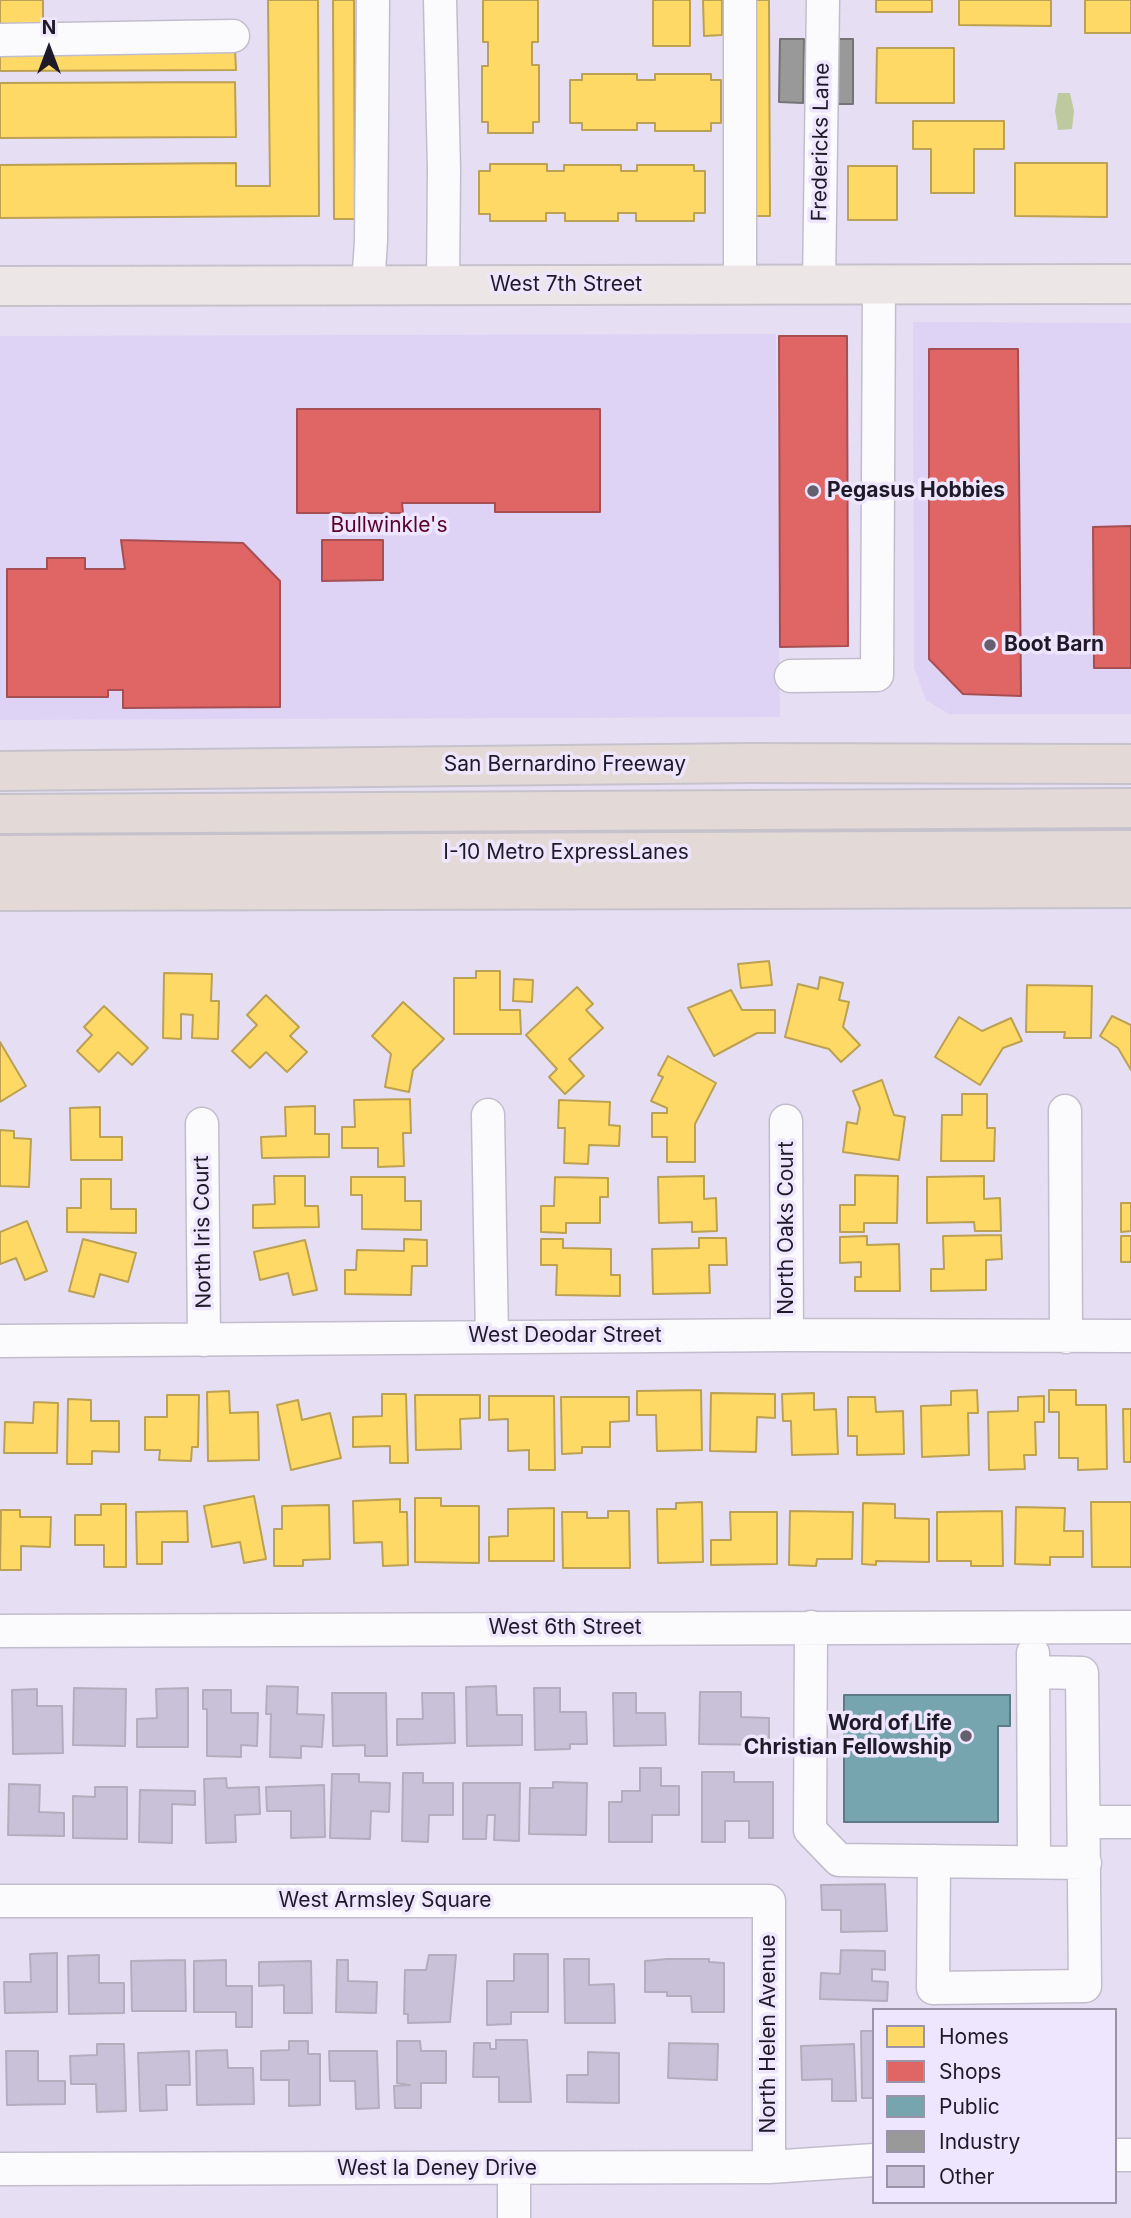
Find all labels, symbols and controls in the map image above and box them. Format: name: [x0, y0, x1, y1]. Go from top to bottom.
north arrow: [14, 14, 84, 84]
text: N: [42, 16, 56, 39]
street label: Fredericks Lane: [807, 62, 835, 222]
street label: West 7th Street: [490, 272, 642, 298]
place label: Pegasus Hobbies: [827, 478, 1005, 504]
marker: Pegasus Hobbies: [805, 483, 821, 499]
park label: Bullwinkle's: [331, 513, 447, 539]
place label: Boot Barn: [1004, 632, 1104, 658]
marker: Boot Barn: [982, 637, 998, 653]
street label: San Bernardino Freeway: [444, 752, 686, 778]
street label: I-10 Metro ExpressLanes: [443, 840, 689, 866]
street label: North Oaks Court: [774, 1141, 800, 1315]
street label: North Iris Court: [189, 1155, 217, 1309]
street label: West Deodar Street: [468, 1323, 662, 1349]
street label: West 6th Street: [488, 1615, 642, 1641]
place label: Word of Life Christian Fellowship: [744, 1711, 952, 1761]
marker: Word of Life Christian Fellowship: [958, 1728, 974, 1744]
street label: West Armsley Square: [279, 1888, 491, 1914]
street label: North Helen Avenue: [756, 1934, 782, 2134]
legend: [872, 2008, 1117, 2204]
text: Homes: [939, 2024, 1009, 2049]
text: Shops: [939, 2059, 1001, 2084]
text: Public: [939, 2094, 1000, 2119]
text: Industry: [939, 2129, 1020, 2154]
street label: West la Deney Drive: [337, 2156, 537, 2182]
text: Other: [939, 2164, 995, 2189]

